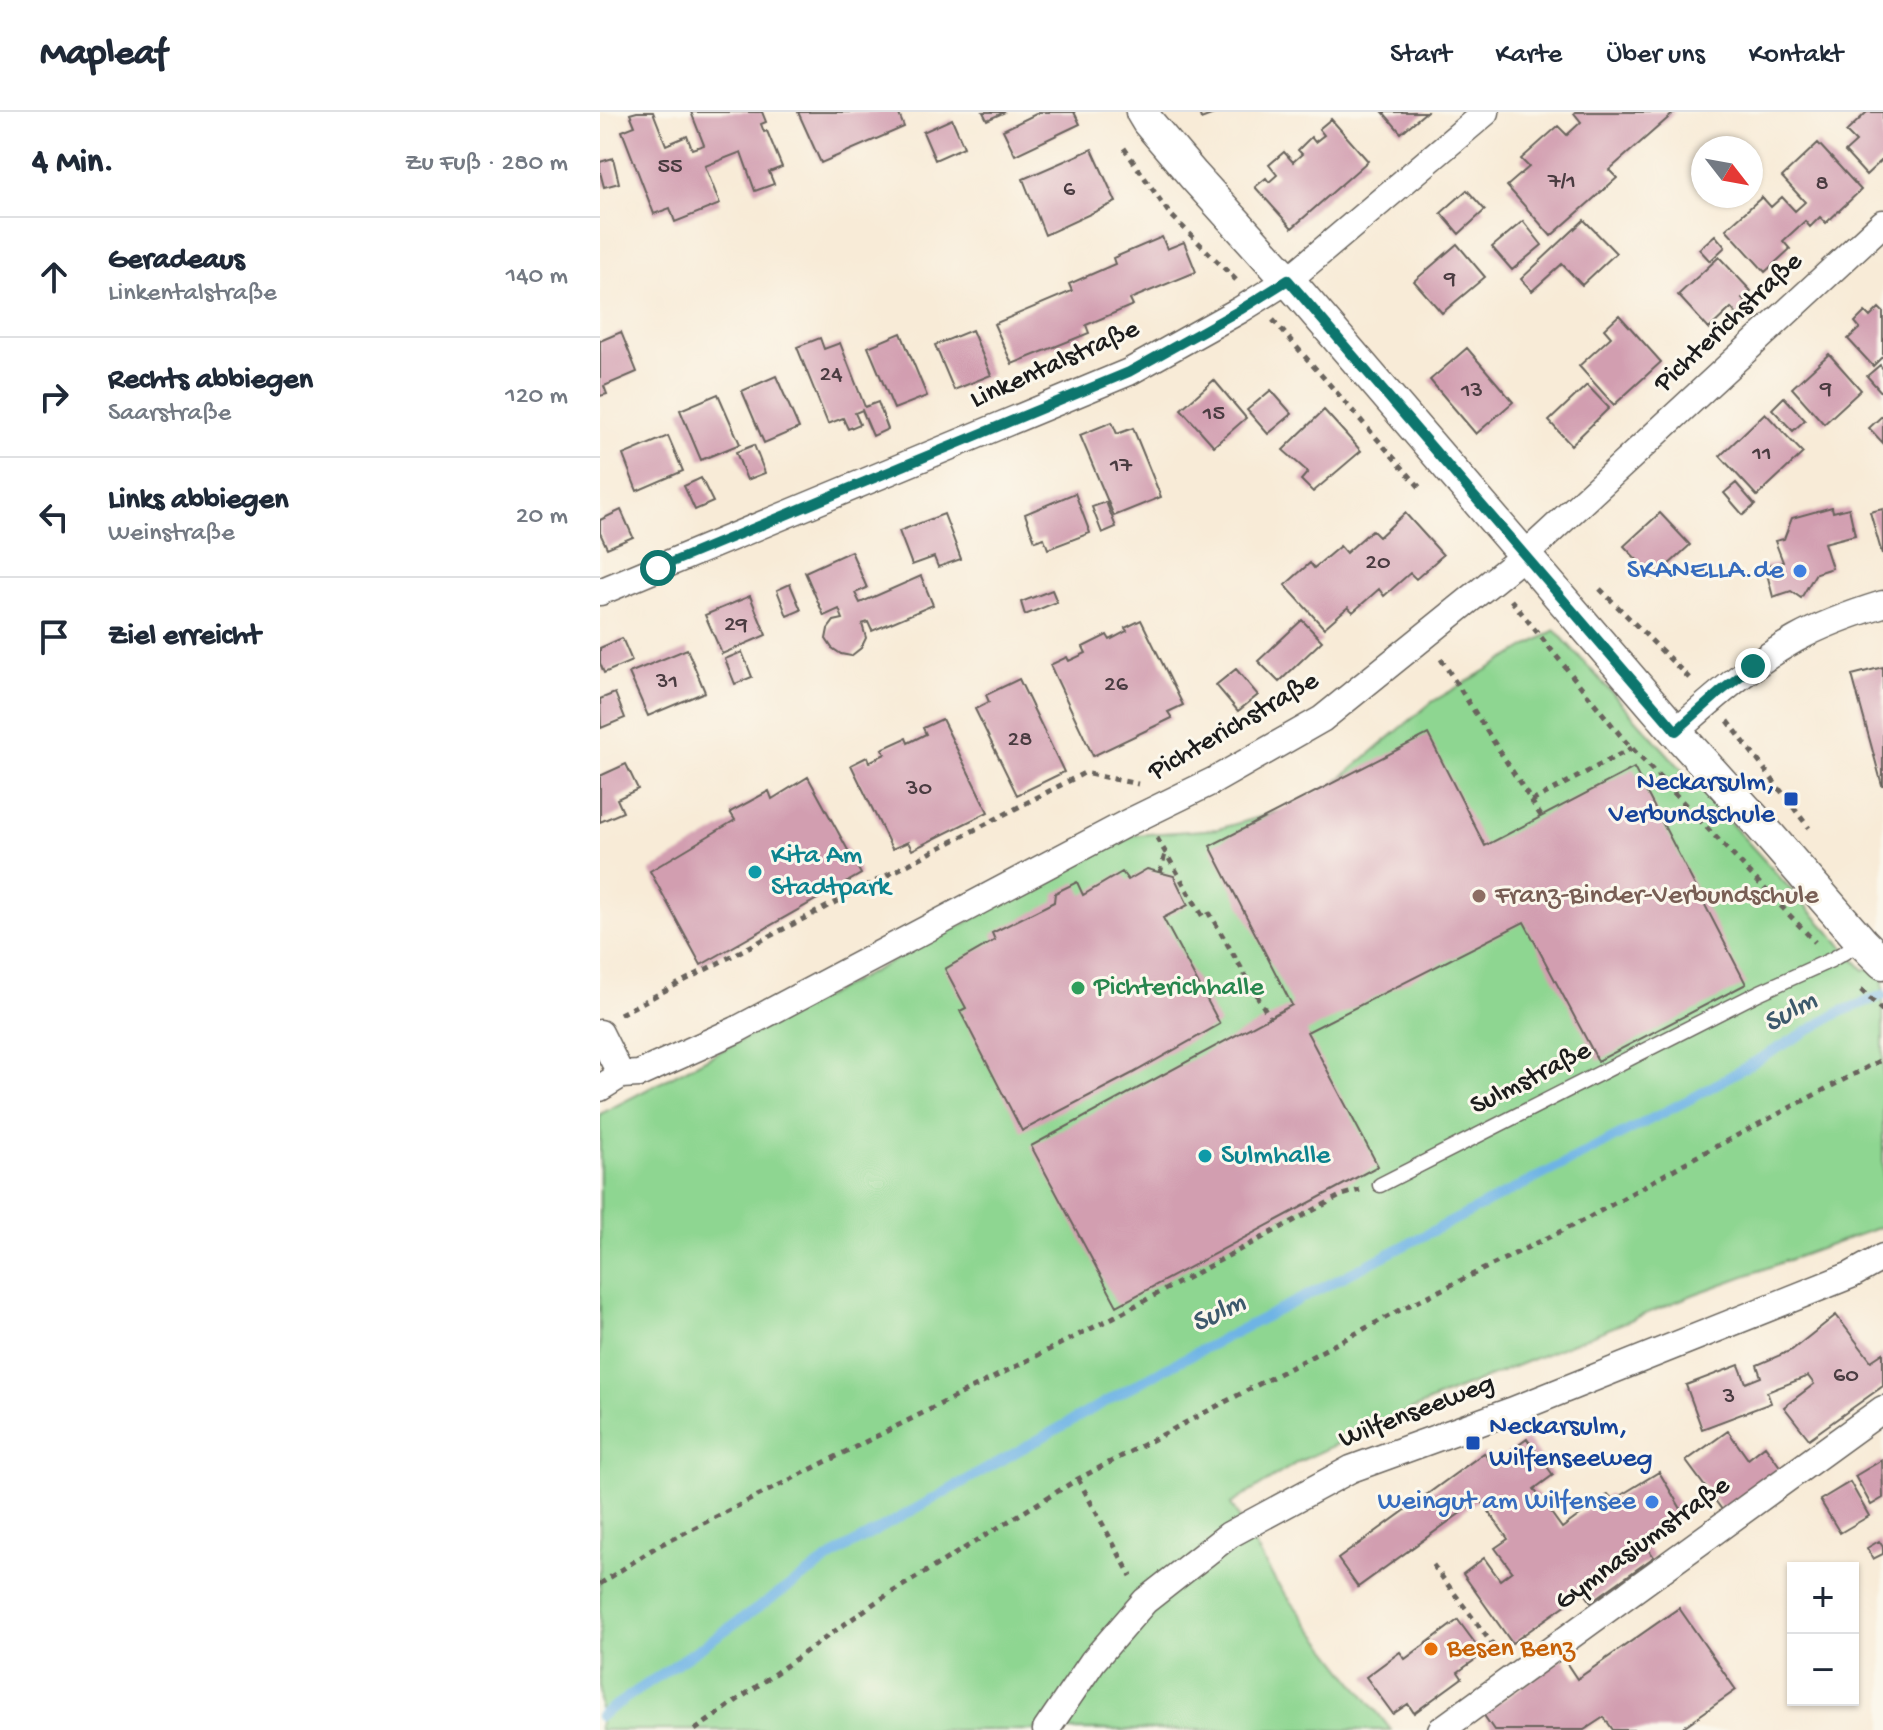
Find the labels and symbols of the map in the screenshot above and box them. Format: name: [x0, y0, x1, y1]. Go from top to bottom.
north arrow: [1691, 136, 1763, 208]
house number: 55: [657, 153, 683, 182]
house number: 7/1: [1547, 168, 1576, 197]
house number: 8: [1815, 170, 1829, 199]
house number: 6: [1063, 176, 1076, 205]
street label: Pichterichstraße: [1647, 245, 1811, 401]
house number: 9: [1443, 265, 1456, 294]
street label: Linkentalstraße: [965, 313, 1145, 417]
house number: 24: [819, 361, 843, 390]
house number: 9: [1819, 375, 1832, 404]
house number: 13: [1460, 377, 1483, 406]
house number: 15: [1202, 400, 1225, 429]
house number: 11: [1751, 440, 1772, 469]
house number: 17: [1109, 452, 1133, 481]
house number: 20: [1365, 549, 1391, 578]
route start: [640, 550, 676, 586]
place label: SKANELLA.de: [1627, 555, 1785, 588]
marker: SKANELLA.de: [1791, 562, 1809, 580]
house number: 29: [724, 611, 748, 640]
route end: [1735, 648, 1771, 684]
street label: Pichterichstraße: [1142, 665, 1325, 790]
house number: 31: [655, 668, 678, 697]
house number: 26: [1104, 671, 1129, 700]
house number: 28: [1008, 726, 1032, 755]
place label: Neckarsulm, Verbundschule: [1608, 767, 1776, 832]
house number: 30: [905, 775, 932, 804]
marker: Neckarsulm, Verbundschule: [1782, 790, 1800, 808]
place label: Kita Am Stadtpark: [771, 840, 893, 905]
marker: Kita Am Stadtpark: [746, 863, 764, 881]
place label: Franz-Binder-Verbundschule: [1494, 880, 1819, 913]
marker: Franz-Binder-Verbundschule: [1470, 887, 1488, 905]
place label: Pichterichhalle: [1093, 972, 1264, 1005]
marker: Pichterichhalle: [1069, 979, 1087, 997]
water label: Sulm: [1758, 984, 1825, 1042]
street label: Sulmstraße: [1465, 1034, 1597, 1123]
place label: Sulmhalle: [1221, 1140, 1331, 1173]
marker: Sulmhalle: [1196, 1147, 1214, 1165]
water label: Sulm: [1186, 1285, 1252, 1342]
house number: 60: [1833, 1362, 1859, 1391]
street label: Wilfenseeweg: [1335, 1367, 1499, 1457]
house number: 3: [1722, 1383, 1735, 1412]
place label: Neckarsulm, Wilfenseeweg: [1489, 1411, 1653, 1476]
marker: Neckarsulm, Wilfenseeweg: [1464, 1434, 1482, 1452]
street label: Gymnasiumstraße: [1549, 1469, 1737, 1619]
place label: Weingut am Wilfensee: [1378, 1486, 1637, 1519]
marker: Weingut am Wilfensee: [1643, 1493, 1661, 1511]
place label: Besen Benz: [1446, 1633, 1577, 1666]
marker: Besen Benz: [1422, 1640, 1440, 1658]

